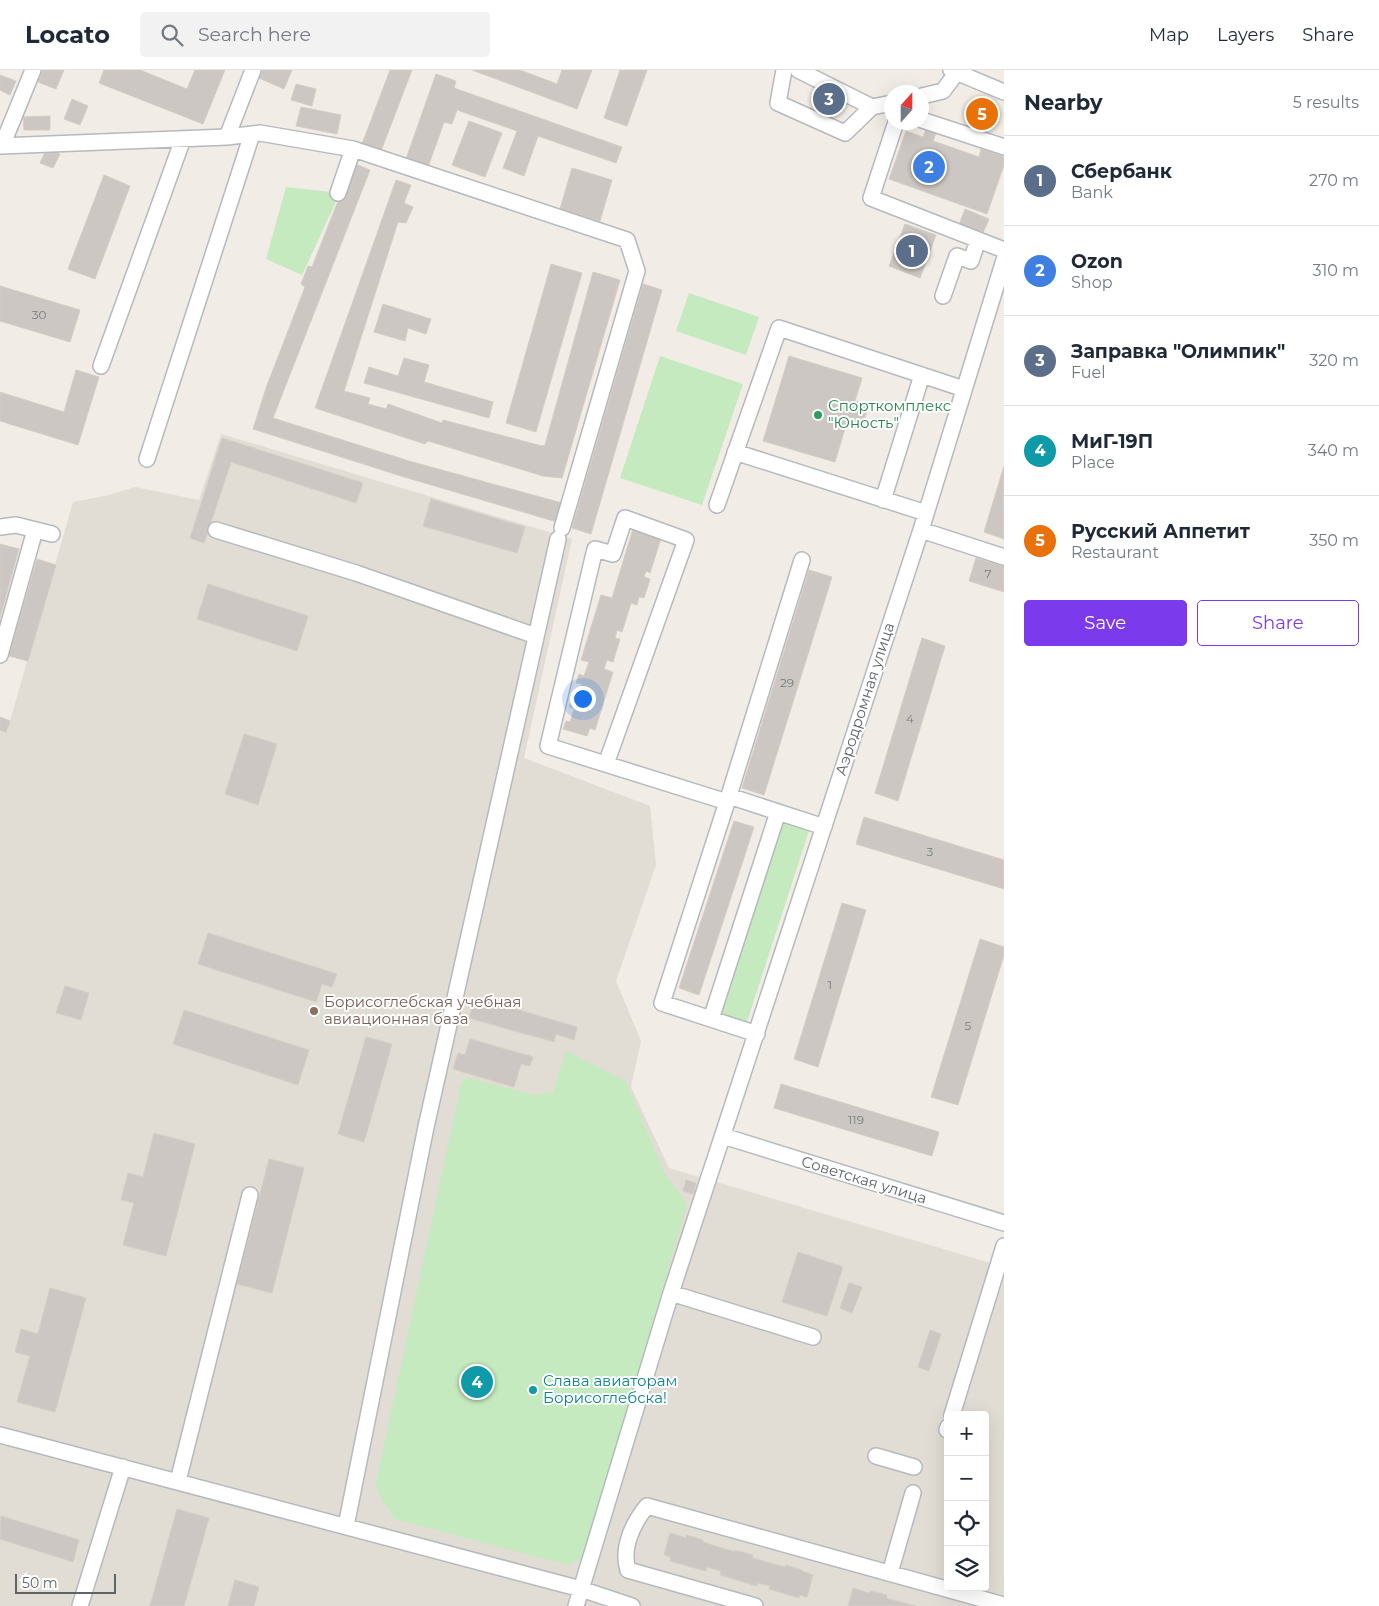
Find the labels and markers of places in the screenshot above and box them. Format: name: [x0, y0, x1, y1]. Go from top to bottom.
pin: 3: [813, 80, 845, 118]
pin: 5: [966, 95, 998, 133]
pin: 2: [913, 148, 945, 186]
pin: 1: [896, 232, 928, 270]
place label: Спорткомплекс "Юность": [828, 396, 951, 432]
marker: Спорткомплекс "Юность": [812, 409, 824, 421]
place label: Борисоглебская учебная авиационная база: [324, 992, 521, 1028]
marker: Борисоглебская учебная авиационная база: [308, 1005, 320, 1017]
pin: 4: [461, 1363, 493, 1401]
place label: Слава авиаторам Борисоглебска!: [543, 1371, 677, 1407]
marker: Слава авиаторам Борисоглебска!: [527, 1384, 539, 1396]

